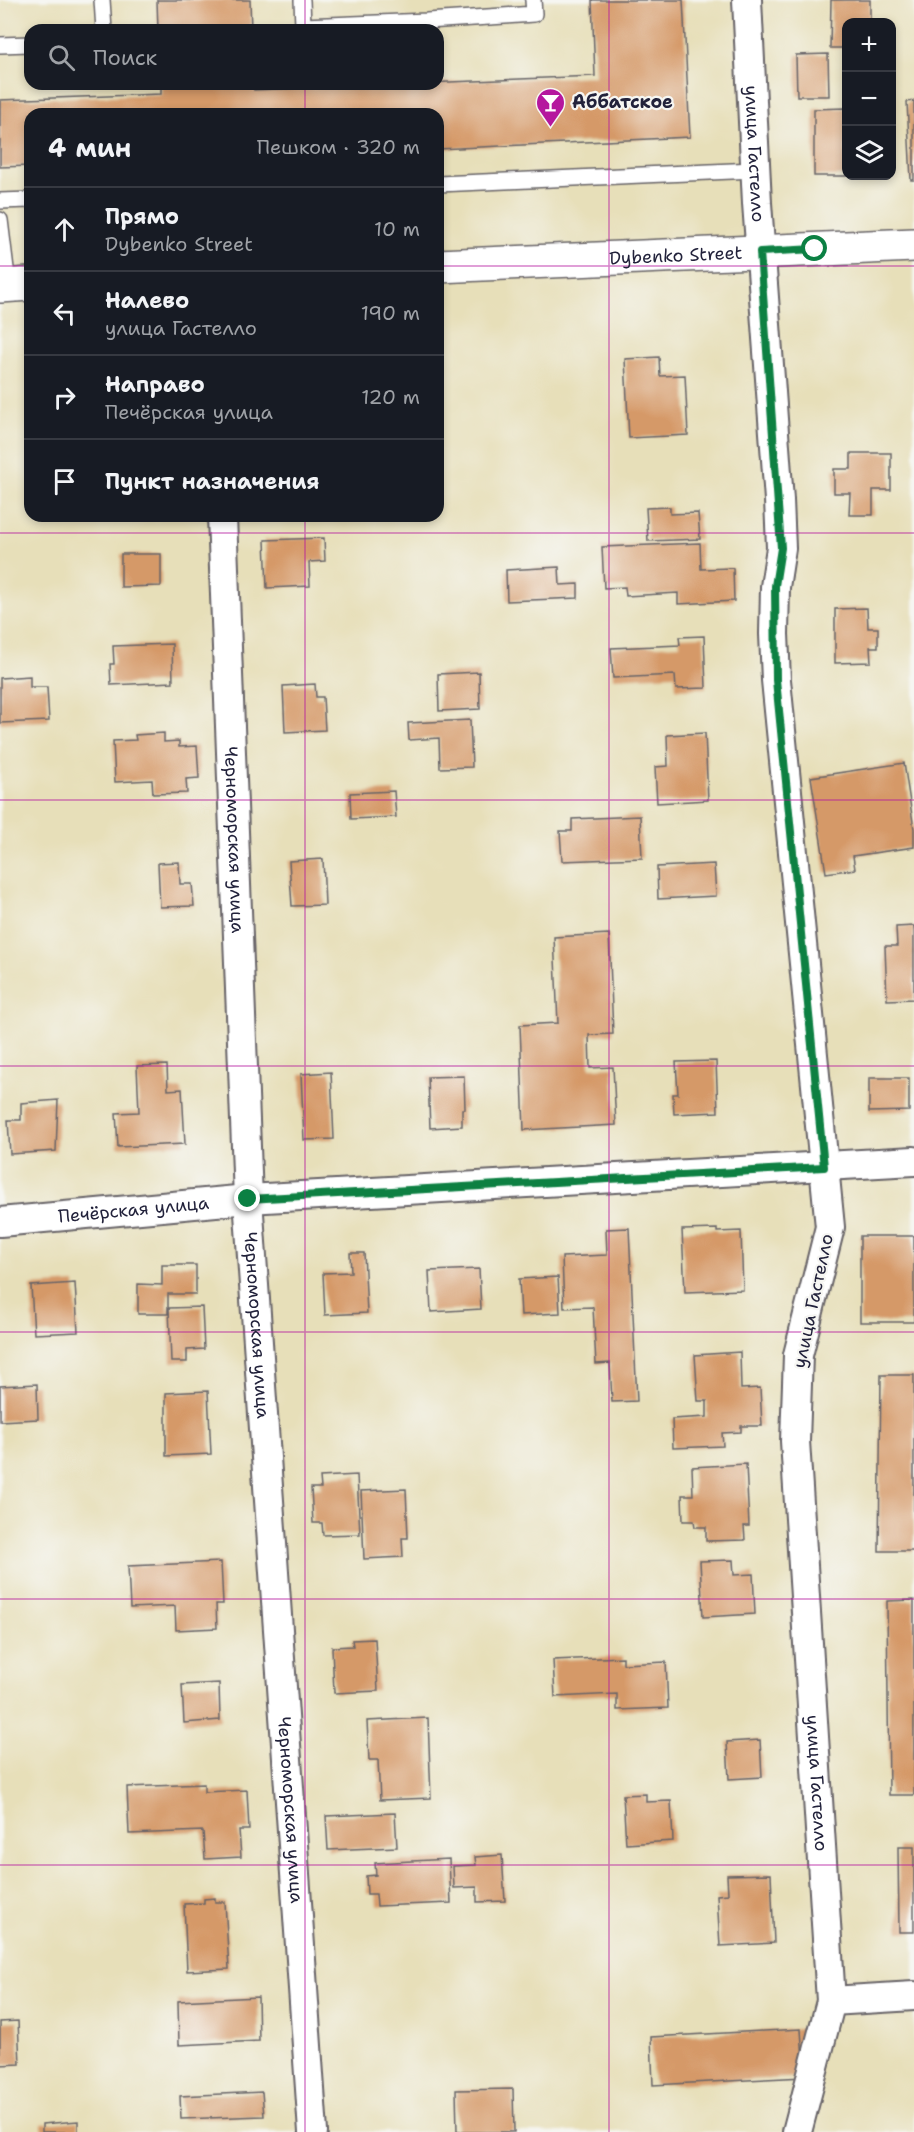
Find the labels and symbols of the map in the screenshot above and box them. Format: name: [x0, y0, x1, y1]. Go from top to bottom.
street label: улица Гастелло: [739, 85, 770, 223]
bar icon: Аббатское: [535, 86, 567, 128]
place label: Аббатское: [572, 90, 673, 114]
route start: [801, 235, 827, 261]
street label: Dybenko Street: [609, 241, 743, 270]
street label: Черноморская улица: [219, 746, 250, 934]
route end: [234, 1185, 260, 1211]
street label: Печёрская улица: [57, 1191, 210, 1229]
street label: Черноморская улица: [238, 1231, 275, 1419]
street label: улица Гастелло: [787, 1232, 839, 1370]
street label: улица Гастелло: [801, 1714, 833, 1852]
street label: Черноморская улица: [272, 1716, 309, 1904]

